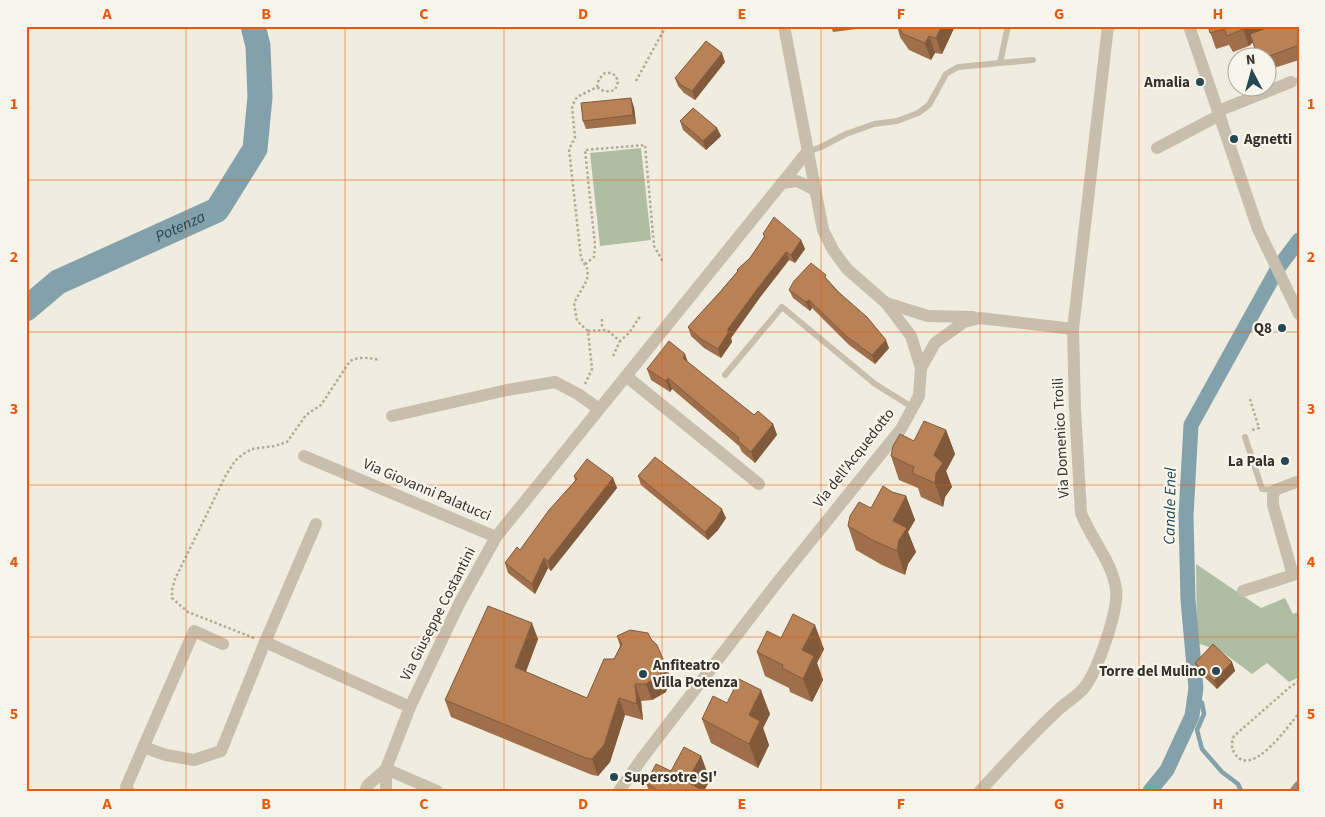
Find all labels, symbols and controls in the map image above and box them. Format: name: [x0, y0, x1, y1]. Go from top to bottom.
text: A: [101, 3, 112, 25]
text: B: [261, 3, 271, 25]
text: C: [419, 3, 429, 25]
text: D: [578, 3, 588, 25]
text: E: [738, 3, 746, 25]
text: F: [897, 3, 905, 25]
text: G: [1054, 3, 1064, 25]
text: H: [1213, 3, 1223, 25]
north arrow: [1228, 48, 1278, 98]
text: N: [1245, 50, 1256, 70]
place label: Amalia: [1143, 72, 1190, 93]
marker: Amalia: [1194, 76, 1206, 88]
text: 1: [10, 93, 18, 115]
text: 1: [1307, 93, 1315, 115]
place label: Agnetti: [1243, 129, 1292, 150]
marker: Agnetti: [1228, 133, 1240, 145]
water label: Potenza: [152, 206, 209, 248]
text: 2: [10, 246, 18, 268]
text: 2: [1307, 246, 1315, 268]
place label: Q8: [1254, 318, 1272, 339]
marker: Q8: [1276, 322, 1288, 334]
street label: Via Domenico Troili: [1047, 377, 1075, 499]
text: 3: [10, 398, 18, 420]
text: 3: [1307, 398, 1315, 420]
street label: Via dell'Acquedotto: [809, 404, 899, 512]
place label: La Pala: [1228, 451, 1275, 472]
street label: Via Giovanni Palatucci: [360, 454, 494, 526]
marker: La Pala: [1279, 455, 1291, 467]
water label: Canale Enel: [1158, 467, 1182, 545]
street label: Via Giuseppe Costantini: [395, 543, 481, 685]
text: 4: [10, 551, 19, 573]
text: 4: [1307, 551, 1316, 573]
place label: Anfiteatro Villa Potenza: [652, 655, 738, 693]
place label: Torre del Mulino: [1099, 661, 1206, 682]
marker: Torre del Mulino: [1210, 665, 1222, 677]
marker: Anfiteatro Villa Potenza: [637, 668, 649, 680]
text: 5: [10, 703, 18, 725]
text: 5: [1307, 703, 1315, 725]
place label: Supersotre SI': [624, 767, 717, 788]
marker: Supersotre SI': [608, 771, 620, 783]
text: A: [101, 793, 112, 815]
text: B: [261, 793, 271, 815]
text: C: [419, 793, 429, 815]
text: D: [578, 793, 588, 815]
text: E: [738, 793, 746, 815]
text: F: [897, 793, 905, 815]
text: G: [1054, 793, 1064, 815]
text: H: [1213, 793, 1223, 815]

